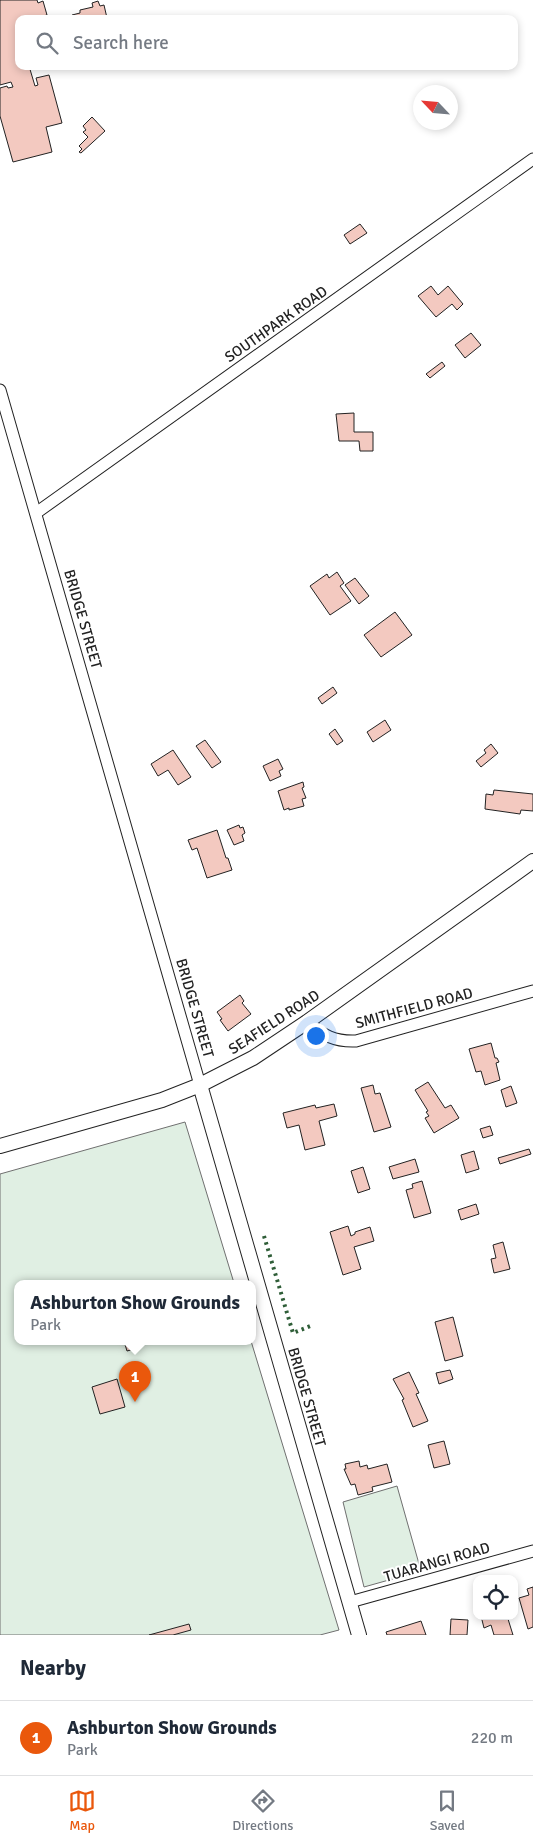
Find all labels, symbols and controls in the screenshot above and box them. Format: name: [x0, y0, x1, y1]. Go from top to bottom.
search box: [15, 15, 518, 70]
icon: search: [33, 29, 61, 57]
text: Search here: [73, 31, 169, 55]
north arrow: [413, 85, 458, 130]
street label: SOUTHPARK ROAD: [221, 282, 331, 366]
street label: BRIDGE STREET: [60, 567, 106, 671]
street label: BRIDGE STREET: [172, 956, 218, 1060]
street label: SMITHFIELD ROAD: [353, 984, 475, 1032]
street label: SEAFIELD ROAD: [225, 986, 323, 1058]
your location: [303, 1023, 329, 1049]
popup: [14, 1280, 256, 1345]
text: Ashburton Show Grounds: [30, 1291, 240, 1315]
text: Park: [30, 1315, 61, 1335]
street label: BRIDGE STREET: [284, 1345, 330, 1449]
pin: 1: [119, 1361, 151, 1402]
street label: TUARANGI ROAD: [382, 1538, 492, 1586]
map controls: [473, 1575, 518, 1620]
button: locate: [473, 1575, 518, 1620]
text: Nearby: [20, 1655, 86, 1681]
text: Ashburton Show Grounds: [67, 1716, 277, 1740]
text: 1: [32, 1728, 40, 1748]
text: 220 m: [471, 1728, 513, 1748]
text: Park: [67, 1740, 98, 1760]
tab: Map: [68, 1787, 96, 1834]
tab: Directions: [232, 1787, 293, 1834]
tab: Saved: [430, 1787, 465, 1834]

